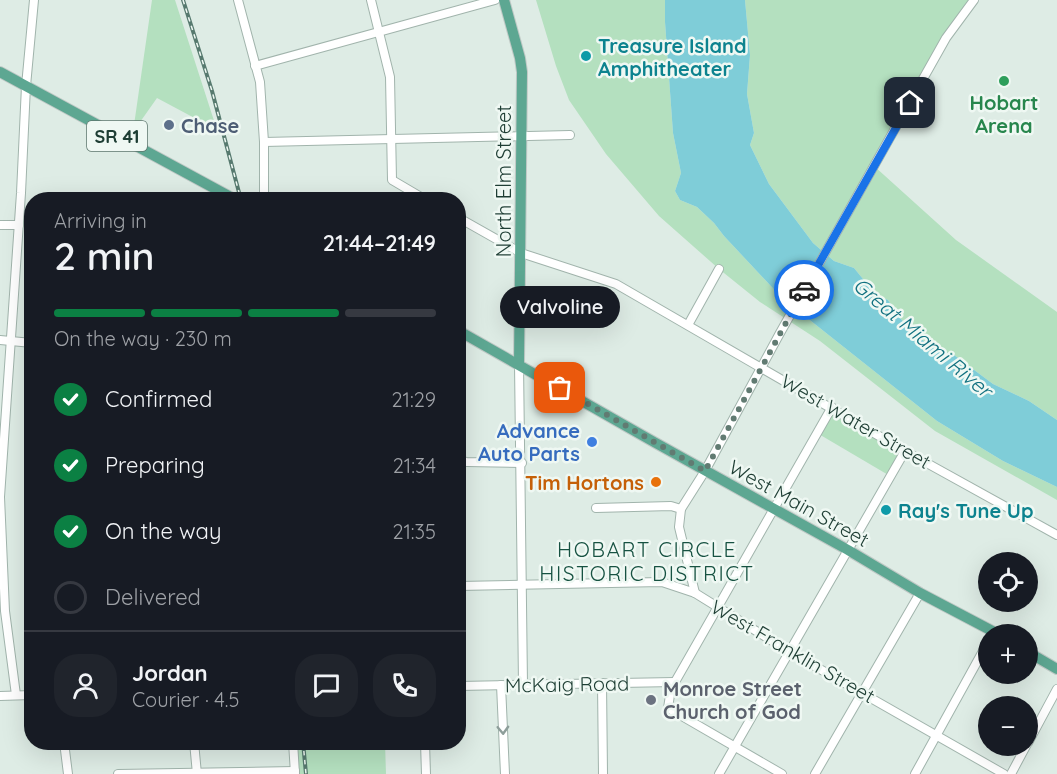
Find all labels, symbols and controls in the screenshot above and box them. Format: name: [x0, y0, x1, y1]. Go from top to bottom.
place label: Treasure Island Amphitheater: [598, 33, 747, 81]
marker: Treasure Island Amphitheater: [579, 49, 593, 63]
marker: Hobart Arena: [997, 74, 1011, 88]
pin: [884, 77, 935, 128]
icon: home: [893, 86, 926, 119]
place label: Hobart Arena: [970, 90, 1038, 138]
street label: North Elm Street: [491, 105, 516, 257]
place label: Chase: [181, 113, 239, 138]
marker: Chase: [162, 118, 176, 132]
road number: SR 41: [87, 121, 147, 151]
text: Arriving in: [54, 208, 147, 233]
text: 21:44–21:49: [323, 229, 436, 257]
text: 2 min: [54, 231, 155, 280]
courier: [774, 260, 834, 320]
water label: Great Miami River: [848, 271, 1000, 405]
icon: car: [788, 274, 821, 307]
callout: Valvoline: [500, 286, 620, 328]
text: Valvoline: [517, 294, 603, 319]
text: On the way · 230 m: [54, 326, 232, 351]
pin: [534, 362, 585, 413]
street label: West Water Street: [777, 368, 936, 474]
icon: bag: [543, 371, 576, 404]
icon: check: [54, 383, 87, 416]
text: Confirmed: [105, 385, 212, 413]
text: 21:29: [392, 387, 436, 412]
place label: Advance Auto Parts: [478, 418, 580, 466]
marker: Advance Auto Parts: [585, 435, 599, 449]
icon: check: [54, 449, 87, 482]
text: Preparing: [105, 451, 205, 479]
text: 21:34: [393, 453, 436, 478]
street label: West Main Street: [724, 454, 874, 552]
place label: Tim Hortons: [525, 470, 644, 495]
marker: Tim Hortons: [649, 475, 663, 489]
place label: Ray's Tune Up: [898, 498, 1033, 523]
marker: Ray's Tune Up: [879, 503, 893, 517]
icon: check: [54, 515, 87, 548]
text: On the way: [105, 517, 221, 545]
text: 21:35: [392, 519, 436, 544]
district label: HOBART CIRCLE HISTORIC DISTRICT: [539, 536, 755, 586]
map controls: [978, 552, 1038, 756]
button: locate: [978, 552, 1038, 612]
text: Delivered: [105, 583, 201, 611]
street label: West Franklin Street: [706, 594, 880, 708]
button: +: [978, 624, 1038, 684]
button: person: [54, 654, 117, 717]
button: chat: [295, 654, 358, 717]
button: phone: [373, 654, 436, 717]
text: Jordan: [132, 659, 208, 687]
street label: McKaig Road: [505, 670, 629, 698]
place label: Monroe Street Church of God: [663, 676, 802, 724]
text: Courier · 4.5: [132, 687, 239, 712]
marker: Monroe Street Church of God: [644, 693, 658, 707]
button: −: [978, 696, 1038, 756]
one-way arrow: [496, 725, 509, 734]

